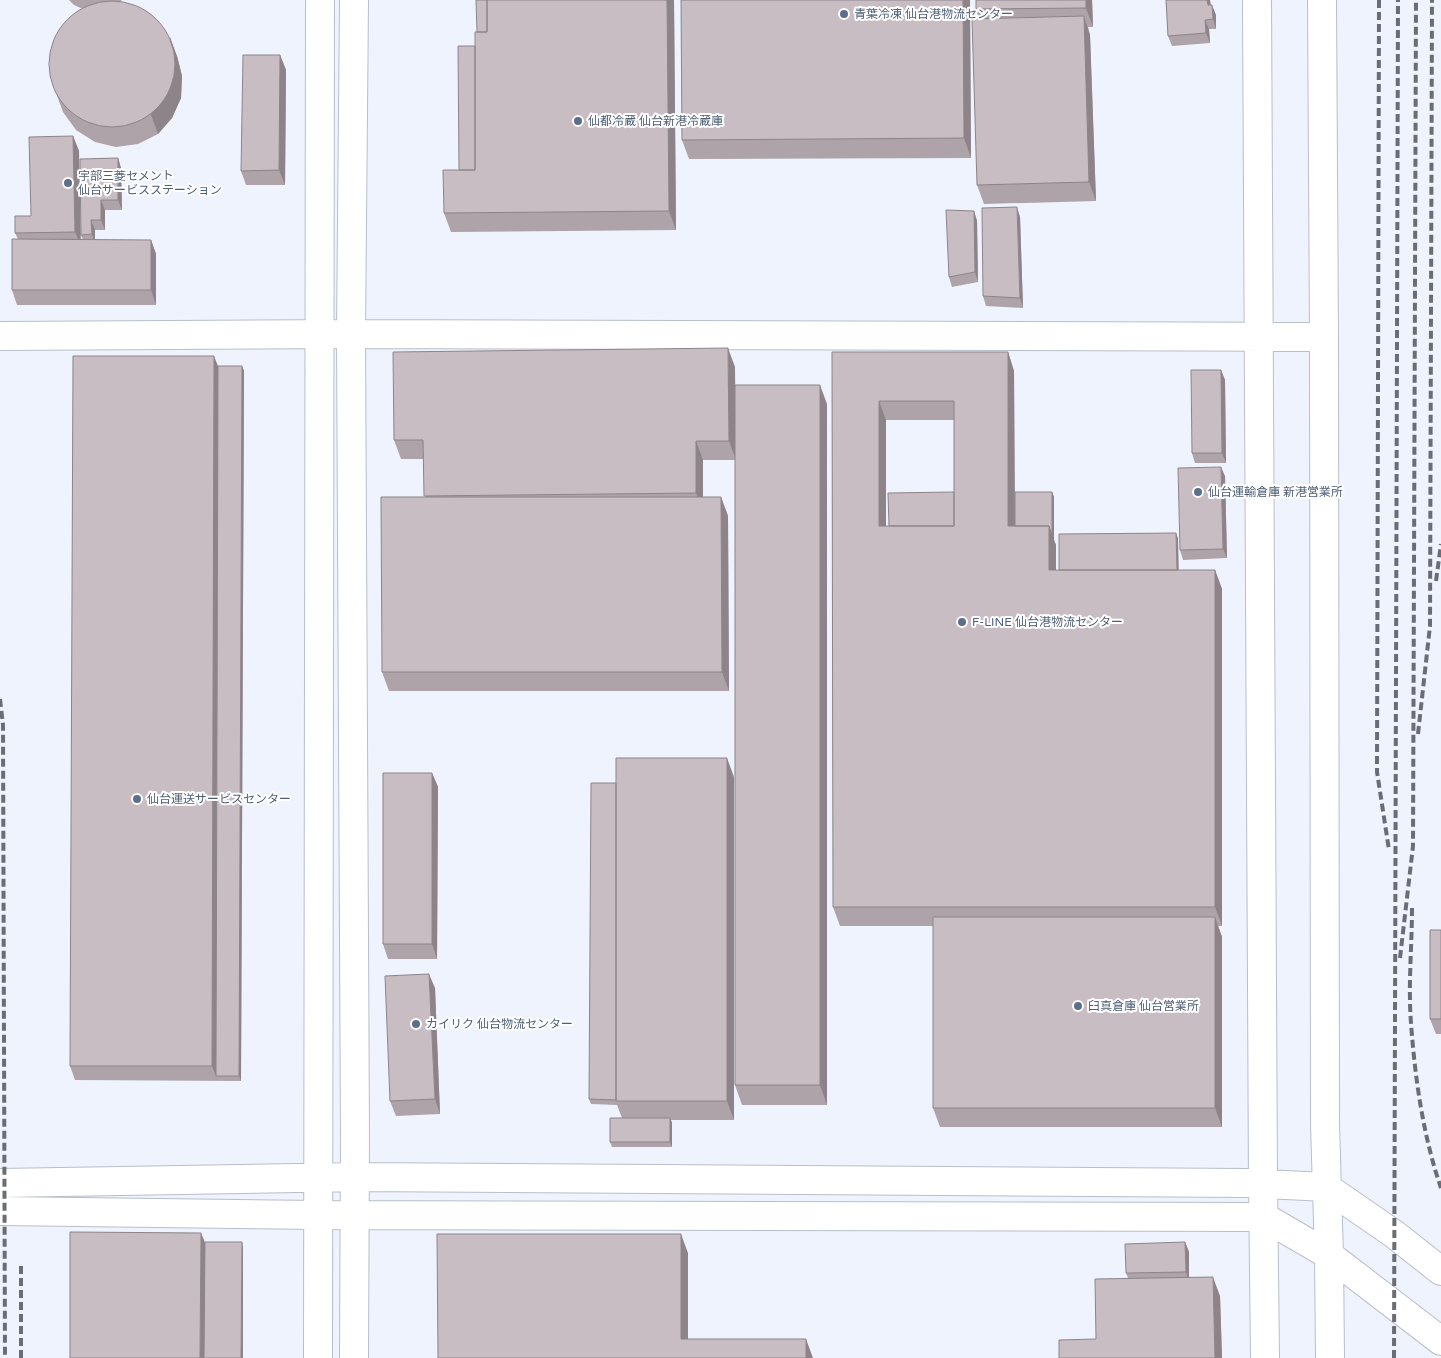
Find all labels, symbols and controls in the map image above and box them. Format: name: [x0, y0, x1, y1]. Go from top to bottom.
place label: 青葉冷凍 仙台港物流センター: [854, 7, 1013, 21]
marker: 青葉冷凍 仙台港物流センター: [838, 8, 850, 20]
place label: 仙都冷蔵 仙台新港冷蔵庫: [588, 114, 723, 128]
marker: 仙都冷蔵 仙台新港冷蔵庫: [572, 115, 584, 127]
place label: 宇部三菱セメント 仙台サービスステーション: [78, 169, 222, 197]
marker: 宇部三菱セメント 仙台サービスステーション: [62, 177, 74, 189]
place label: 仙台運輸倉庫 新港営業所: [1208, 485, 1343, 499]
marker: 仙台運輸倉庫 新港営業所: [1192, 486, 1204, 498]
place label: F-LINE 仙台港物流センター: [972, 615, 1123, 629]
marker: F-LINE 仙台港物流センター: [956, 616, 968, 628]
place label: 仙台運送サービスセンター: [147, 792, 291, 806]
marker: 仙台運送サービスセンター: [131, 793, 143, 805]
place label: 臼真倉庫 仙台営業所: [1088, 999, 1199, 1013]
marker: 臼真倉庫 仙台営業所: [1072, 1000, 1084, 1012]
place label: カイリク 仙台物流センター: [426, 1017, 573, 1031]
marker: カイリク 仙台物流センター: [410, 1018, 422, 1030]

